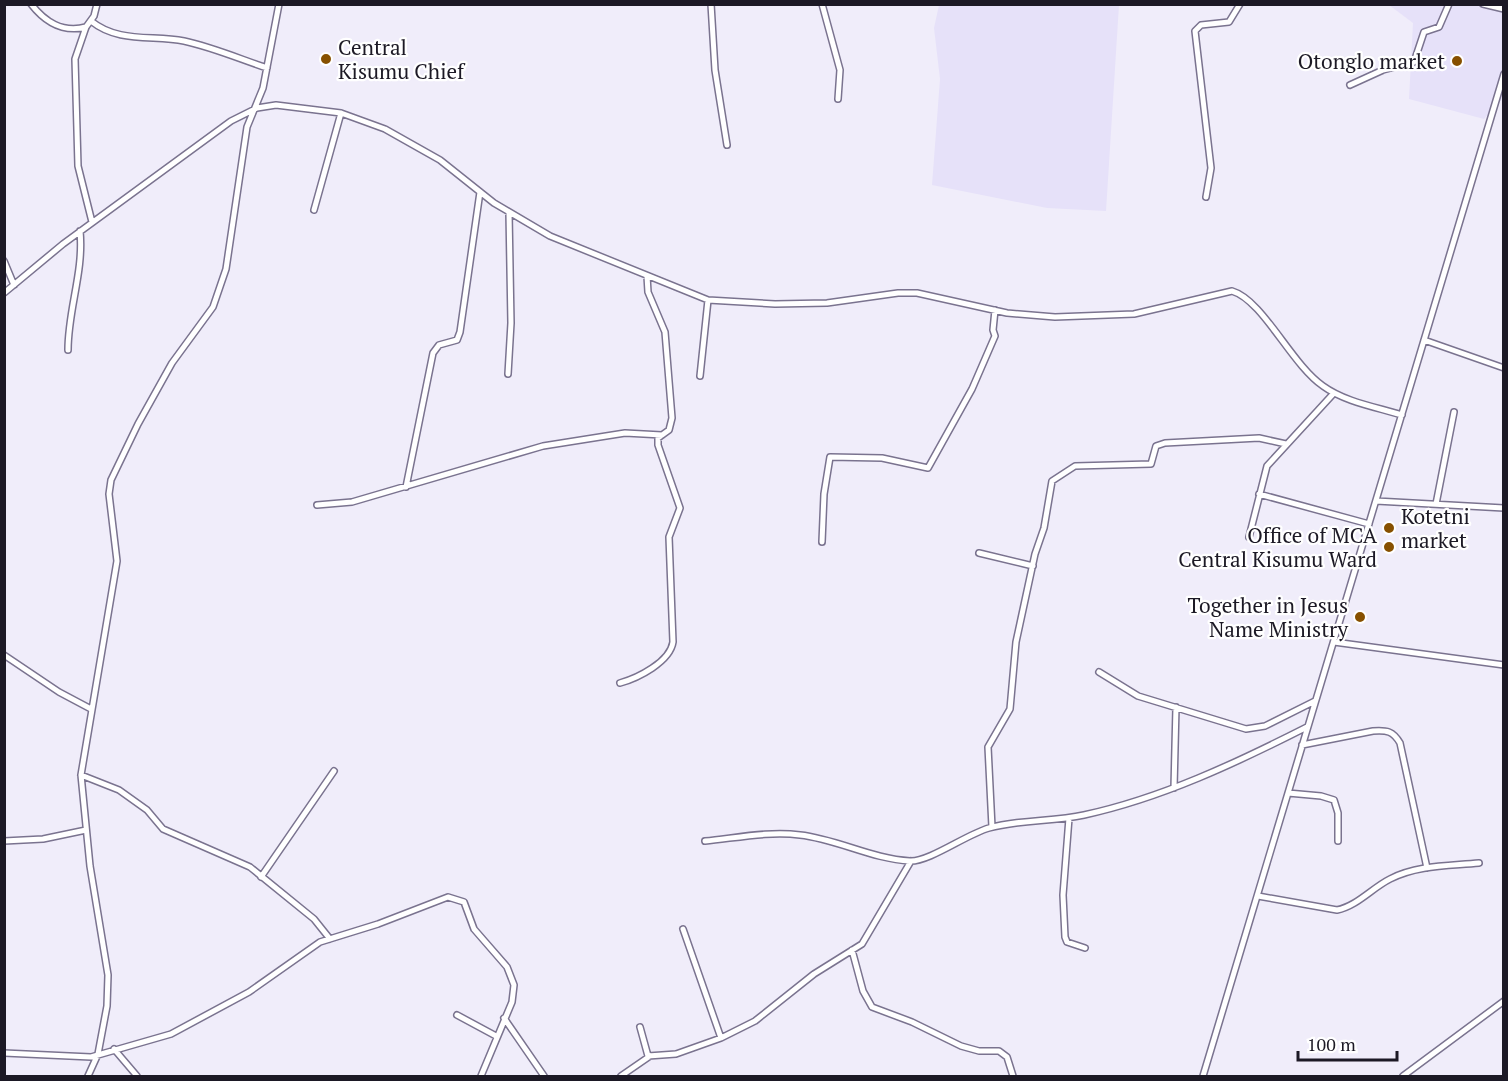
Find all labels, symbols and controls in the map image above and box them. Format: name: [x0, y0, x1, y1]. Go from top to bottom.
place label: Central Kisumu Chief: [338, 33, 466, 85]
place label: Otonglo market: [1298, 47, 1445, 75]
marker: Central Kisumu Chief: [319, 52, 333, 66]
marker: Otonglo market: [1450, 54, 1464, 68]
place label: Kotetni market: [1401, 502, 1470, 554]
place label: Office of MCA Central Kisumu Ward: [1178, 521, 1378, 573]
marker: Kotetni market: [1382, 521, 1396, 535]
marker: Office of MCA Central Kisumu Ward: [1382, 540, 1396, 554]
place label: Together in Jesus Name Ministry: [1187, 591, 1348, 643]
marker: Together in Jesus Name Ministry: [1353, 610, 1367, 624]
scale bar: [1298, 1024, 1397, 1062]
text: 100 m: [1307, 1032, 1356, 1056]

